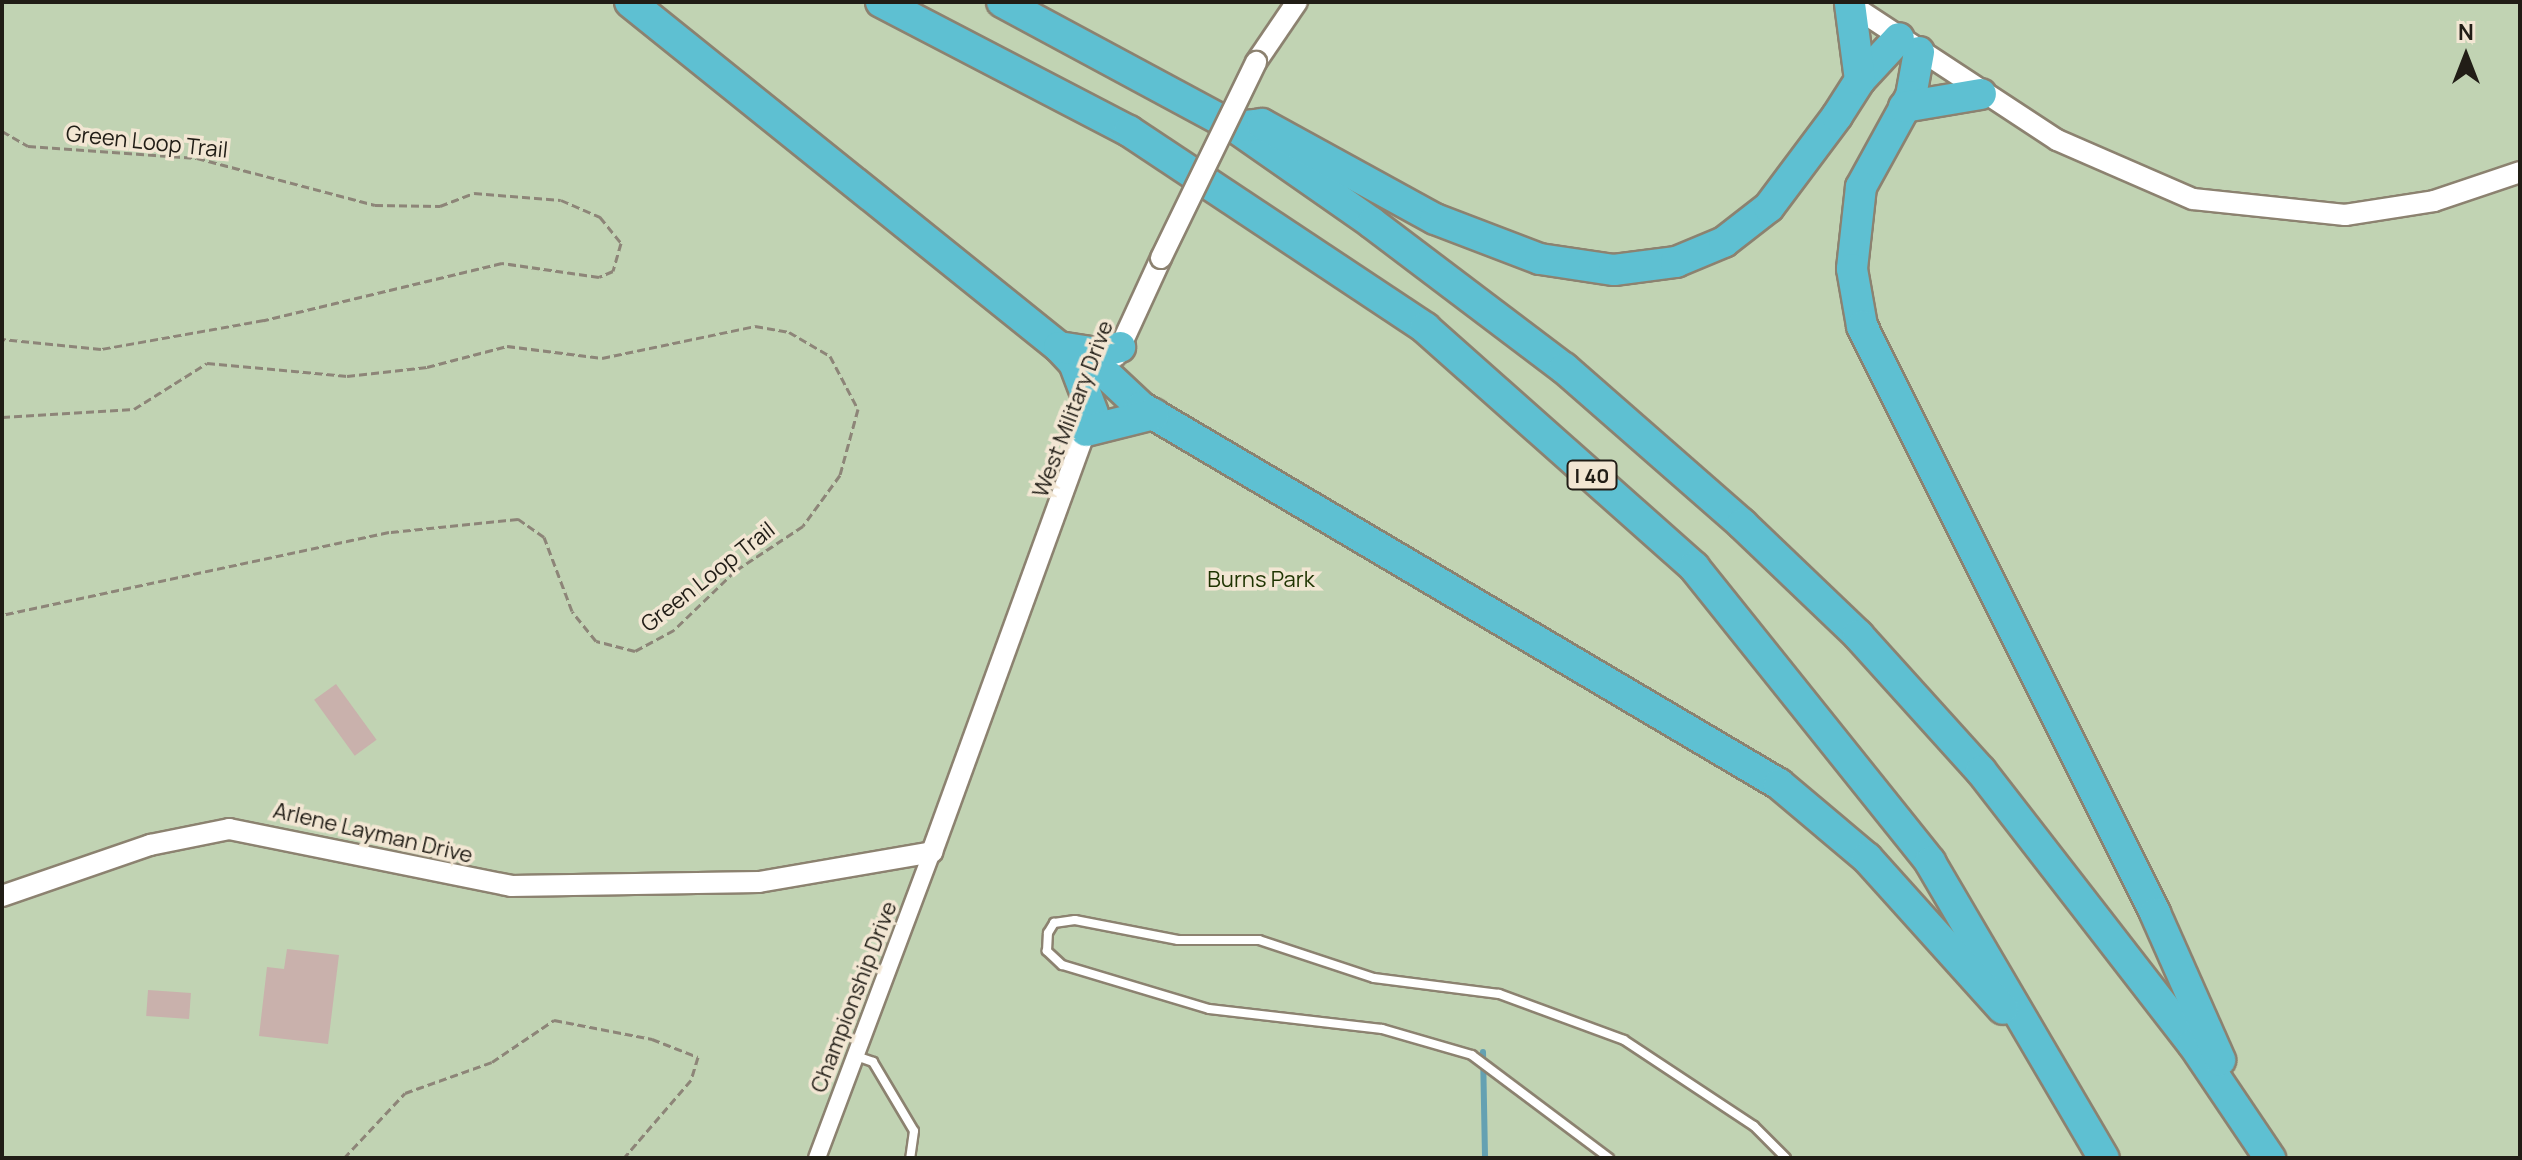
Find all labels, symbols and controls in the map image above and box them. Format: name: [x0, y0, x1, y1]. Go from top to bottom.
north arrow: [2426, 16, 2506, 96]
text: N: [2458, 17, 2474, 47]
street label: Green Loop Trail: [65, 120, 229, 164]
street label: West Military Drive: [1027, 317, 1119, 501]
road number: I 40: [1566, 459, 1618, 491]
street label: Green Loop Trail: [636, 516, 780, 638]
park label: Burns Park: [1207, 567, 1315, 593]
street label: Arlene Layman Drive: [271, 797, 475, 869]
street label: Championship Drive: [805, 898, 903, 1096]

